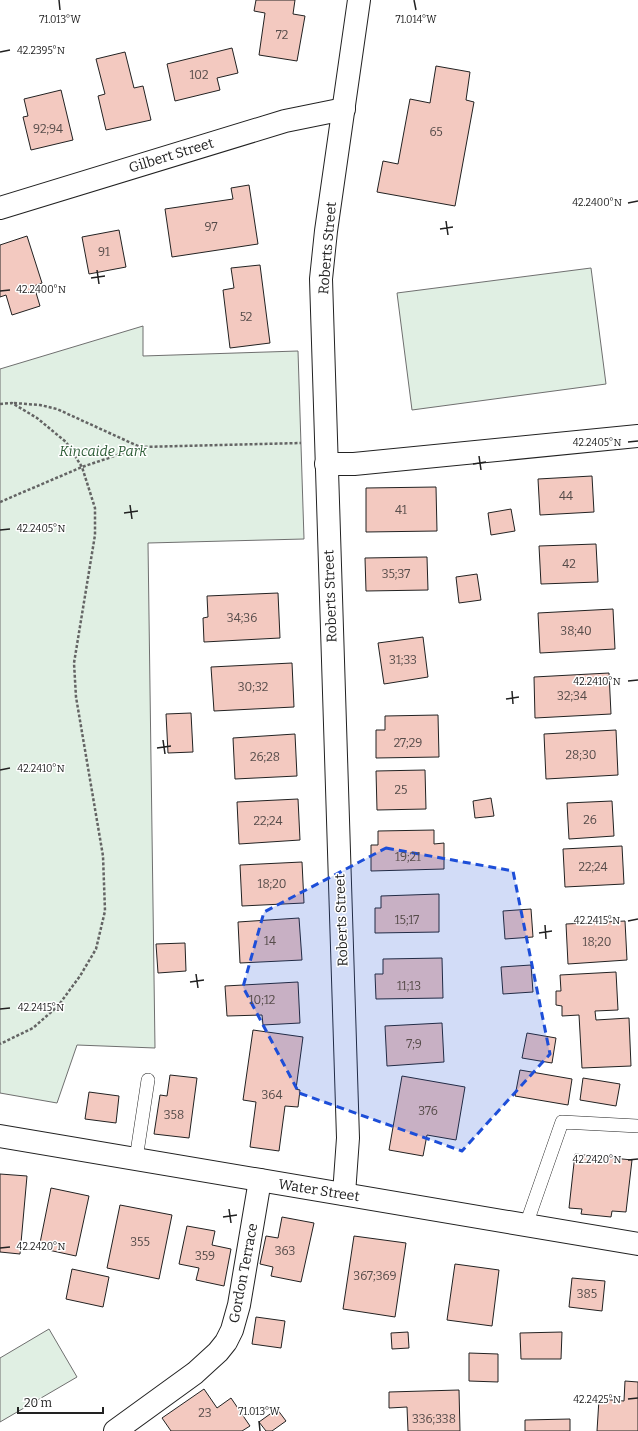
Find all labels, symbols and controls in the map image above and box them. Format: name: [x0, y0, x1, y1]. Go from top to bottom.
text: 71.013°W: [39, 14, 82, 26]
text: 71.014°W: [395, 14, 437, 26]
house number: 72: [276, 28, 288, 42]
text: 42.2395°N: [17, 45, 65, 57]
house number: 102: [189, 68, 209, 82]
house number: 92;94: [33, 122, 63, 136]
house number: 65: [429, 125, 443, 139]
street label: Gilbert Street: [127, 135, 216, 176]
text: 42.2400°N: [572, 197, 622, 209]
street label: Roberts Street: [315, 201, 340, 295]
house number: 97: [205, 220, 217, 234]
house number: 91: [98, 245, 110, 259]
text: 42.2400°N: [16, 284, 66, 296]
house number: 52: [240, 310, 252, 324]
text: 42.2405°N: [573, 437, 621, 449]
park label: Kincaide Park: [59, 443, 147, 460]
house number: 44: [559, 489, 573, 503]
house number: 41: [395, 503, 407, 517]
text: 42.2405°N: [17, 523, 65, 535]
street label: Roberts Street: [320, 549, 341, 643]
house number: 42: [562, 557, 576, 571]
house number: 35;37: [382, 567, 410, 581]
house number: 34;36: [227, 611, 257, 625]
house number: 38;40: [560, 624, 592, 638]
house number: 31;33: [389, 653, 417, 667]
text: 42.2410°N: [573, 676, 621, 688]
house number: 30;32: [238, 680, 268, 694]
house number: 32;34: [557, 689, 587, 703]
house number: 27;29: [394, 736, 422, 750]
house number: 28;30: [566, 748, 596, 762]
house number: 26;28: [250, 750, 280, 764]
text: 42.2410°N: [17, 763, 65, 775]
house number: 25: [395, 783, 407, 797]
house number: 26: [583, 813, 597, 827]
house number: 22;24: [253, 814, 283, 828]
house number: 19;21: [395, 850, 421, 864]
house number: 22;24: [578, 860, 608, 874]
street label: Roberts Street: [331, 873, 352, 967]
house number: 18;20: [258, 877, 286, 891]
house number: 15;17: [395, 913, 419, 927]
text: 42.2415°N: [574, 915, 620, 927]
house number: 14: [264, 934, 276, 948]
house number: 18;20: [583, 935, 611, 949]
house number: 11;13: [397, 979, 421, 993]
house number: 10;12: [249, 993, 275, 1007]
text: 42.2415°N: [18, 1002, 64, 1014]
house number: 7;9: [406, 1037, 422, 1051]
house number: 364: [262, 1088, 282, 1102]
house number: 376: [418, 1104, 438, 1118]
house number: 358: [164, 1108, 184, 1122]
text: 42.2420°N: [573, 1154, 621, 1166]
street label: Water Street: [277, 1176, 361, 1205]
street label: Gordon Terrace: [225, 1222, 262, 1324]
house number: 355: [130, 1235, 150, 1249]
text: 42.2420°N: [17, 1241, 65, 1253]
house number: 363: [275, 1244, 295, 1258]
house number: 359: [195, 1249, 215, 1263]
house number: 367;369: [353, 1269, 397, 1283]
house number: 385: [577, 1287, 597, 1301]
scale bar: [18, 1389, 103, 1415]
text: 42.2425°N: [573, 1394, 621, 1406]
text: 20 m: [24, 1396, 53, 1410]
house number: 23: [198, 1406, 212, 1420]
text: 71.013°W: [238, 1406, 281, 1418]
house number: 336;338: [412, 1412, 456, 1426]

